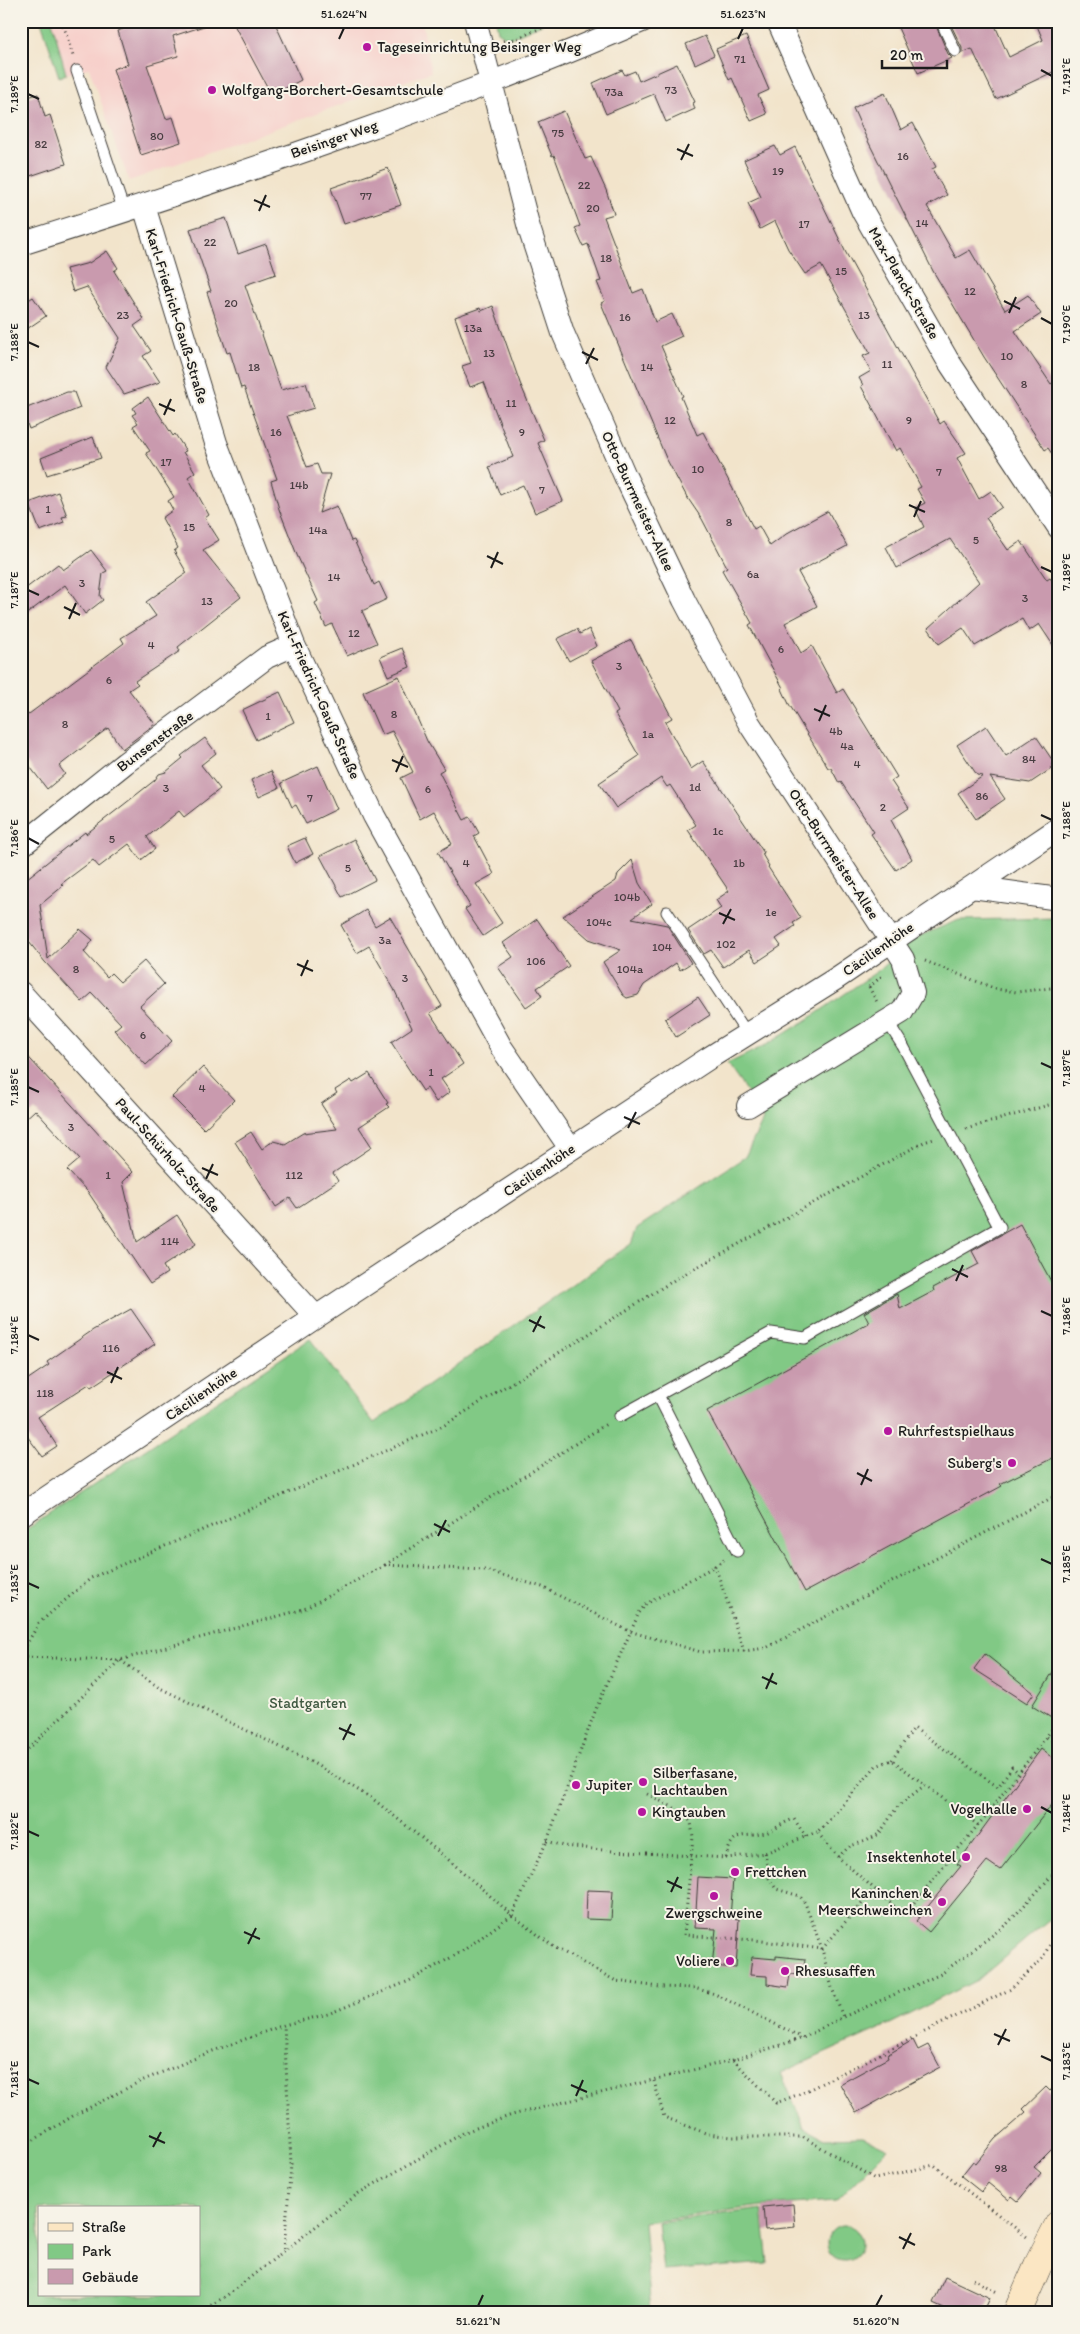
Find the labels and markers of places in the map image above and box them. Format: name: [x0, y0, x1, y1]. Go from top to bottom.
place label: Tageseinrichtung Beisinger Weg: [377, 38, 582, 56]
marker: Tageseinrichtung Beisinger Weg: [361, 41, 373, 53]
place label: Wolfgang-Borchert-Gesamtschule: [222, 81, 443, 99]
marker: Wolfgang-Borchert-Gesamtschule: [206, 84, 218, 96]
place label: Ruhrfestspielhaus: [898, 1422, 1015, 1440]
marker: Ruhrfestspielhaus: [882, 1425, 894, 1437]
place label: Suberg's: [948, 1454, 1002, 1472]
marker: Suberg's: [1006, 1457, 1018, 1469]
place label: Silberfasane, Lachtauben: [653, 1764, 738, 1799]
place label: Jupiter: [586, 1776, 632, 1794]
marker: Silberfasane, Lachtauben: [637, 1776, 649, 1788]
marker: Jupiter: [570, 1779, 582, 1791]
place label: Vogelhalle: [951, 1800, 1017, 1818]
place label: Kingtauben: [652, 1803, 726, 1821]
marker: Vogelhalle: [1021, 1803, 1033, 1815]
marker: Kingtauben: [636, 1806, 648, 1818]
place label: Insektenhotel: [867, 1848, 957, 1866]
marker: Insektenhotel: [960, 1851, 972, 1863]
place label: Frettchen: [745, 1863, 807, 1881]
marker: Frettchen: [729, 1866, 741, 1878]
place label: Kaninchen & Meerschweinchen: [818, 1884, 932, 1919]
marker: Zwergschweine: [708, 1890, 720, 1902]
marker: Kaninchen & Meerschweinchen: [936, 1896, 948, 1908]
place label: Zwergschweine: [665, 1904, 763, 1922]
place label: Voliere: [676, 1952, 720, 1970]
marker: Voliere: [724, 1955, 736, 1967]
place label: Rhesusaffen: [795, 1962, 876, 1980]
marker: Rhesusaffen: [779, 1965, 791, 1977]

